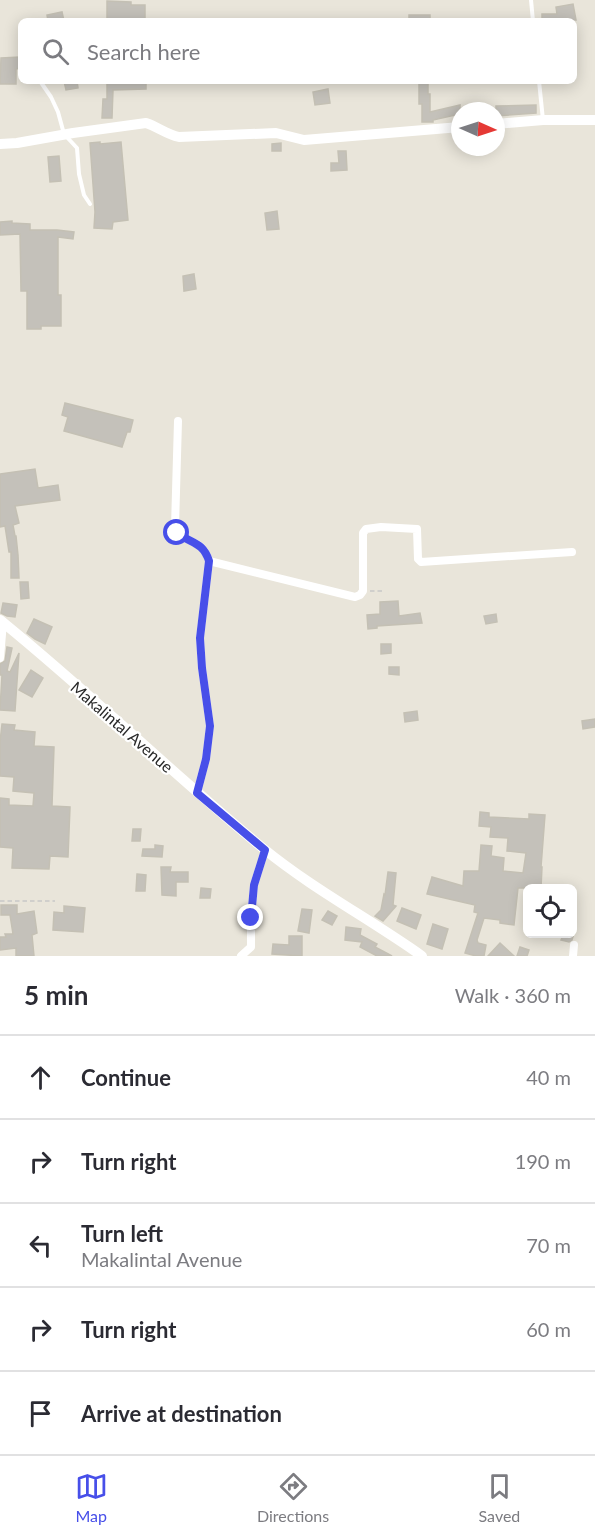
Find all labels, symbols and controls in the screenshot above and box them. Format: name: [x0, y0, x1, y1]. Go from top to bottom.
search box: [18, 18, 577, 84]
icon: search: [39, 35, 72, 68]
text: Search here: [87, 38, 200, 65]
north arrow: [451, 102, 505, 156]
route start: [163, 519, 189, 545]
street label: Makalintal Avenue: [67, 677, 177, 776]
map controls: [523, 884, 577, 938]
button: locate: [523, 884, 577, 938]
route end: [237, 904, 263, 930]
text: 5 min: [24, 979, 88, 1011]
text: Walk · 360 m: [455, 983, 571, 1007]
icon: ahead: [24, 1061, 57, 1094]
text: Continue: [81, 1064, 171, 1091]
text: 40 m: [526, 1065, 571, 1089]
icon: right: [24, 1145, 57, 1178]
text: Turn right: [81, 1148, 176, 1175]
text: 190 m: [515, 1149, 571, 1173]
text: Turn left: [81, 1220, 163, 1247]
icon: left: [24, 1229, 57, 1262]
text: 70 m: [526, 1233, 571, 1257]
text: Makalintal Avenue: [81, 1247, 242, 1271]
icon: right: [24, 1313, 57, 1346]
text: Turn right: [81, 1316, 176, 1343]
text: 60 m: [526, 1317, 571, 1341]
icon: arrive: [24, 1397, 57, 1430]
text: Arrive at destination: [81, 1400, 282, 1427]
tab: Map: [75, 1470, 108, 1525]
tab: Directions: [257, 1470, 329, 1525]
tab: Saved: [479, 1470, 520, 1525]

